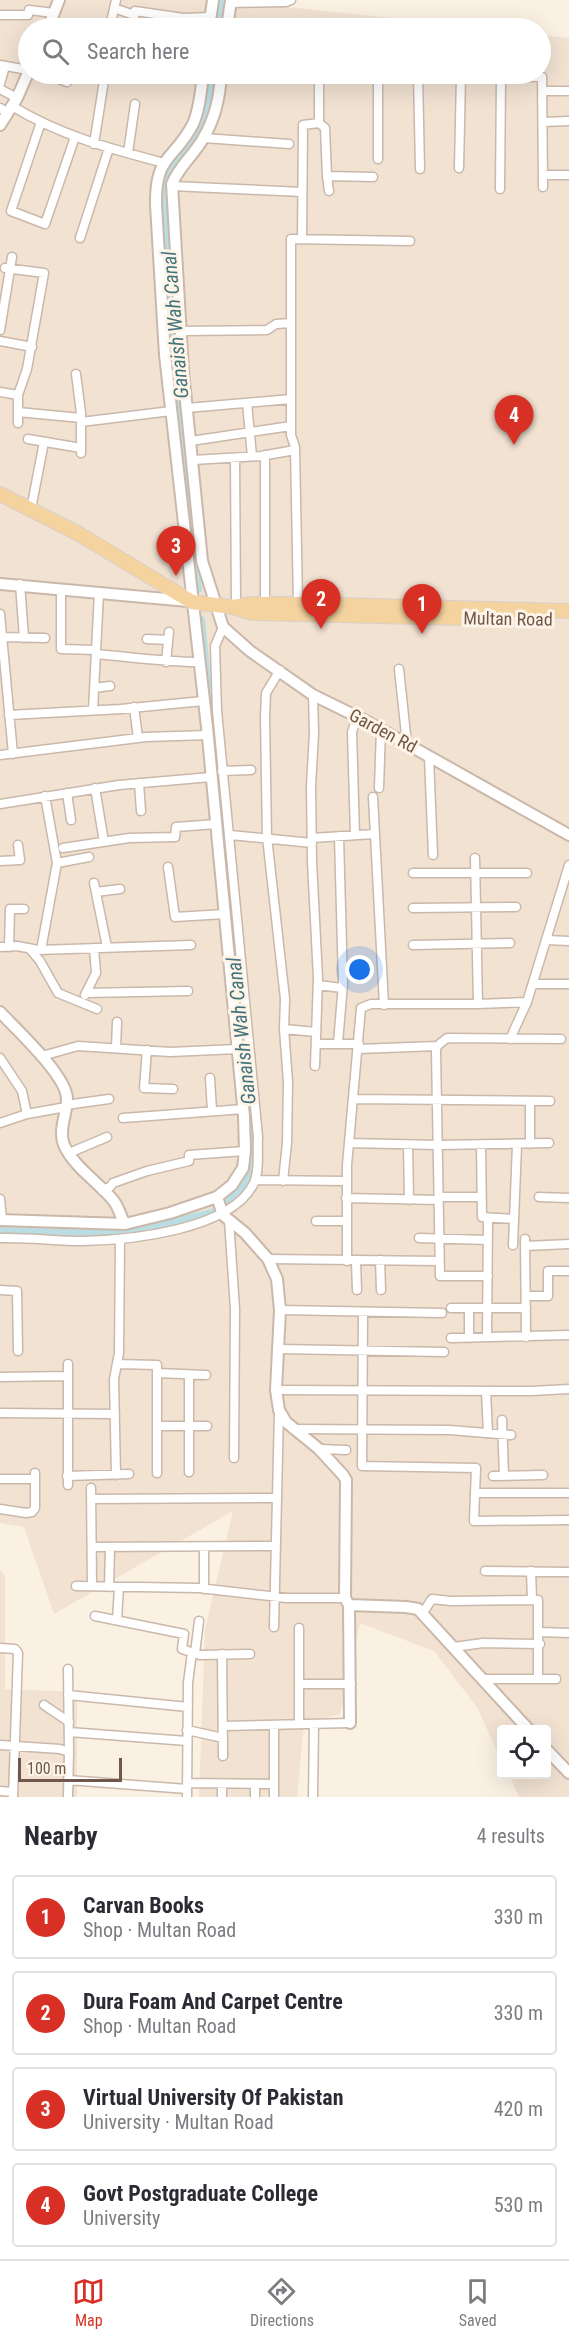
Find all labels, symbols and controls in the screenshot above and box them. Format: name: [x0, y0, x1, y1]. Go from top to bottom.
search box: [18, 18, 551, 84]
icon: search: [39, 35, 72, 68]
text: Search here: [87, 39, 189, 64]
water label: Ganaish Wah Canal: [157, 250, 193, 400]
pin: 4: [494, 396, 534, 445]
pin: 3: [156, 526, 195, 576]
pin: 2: [302, 580, 340, 629]
pin: 1: [402, 584, 442, 634]
street label: Multan Road: [463, 607, 553, 630]
street label: Garden Rd: [346, 704, 421, 757]
your location: [345, 955, 374, 984]
water label: Ganaish Wah Canal: [221, 956, 261, 1106]
map controls: [497, 1725, 551, 1779]
button: locate: [497, 1725, 551, 1779]
scale bar: [18, 1755, 122, 1782]
text: 100 m: [27, 1759, 66, 1778]
text: Nearby: [24, 1821, 98, 1851]
text: 4 results: [477, 1824, 545, 1848]
text: Carvan Books: [83, 1893, 204, 1918]
text: 1: [40, 1905, 51, 1929]
text: 330 m: [494, 1905, 543, 1929]
text: Shop · Multan Road: [83, 1918, 236, 1942]
text: Dura Foam And Carpet Centre: [83, 1989, 343, 2014]
text: 2: [40, 2001, 51, 2025]
text: 330 m: [494, 2001, 543, 2025]
text: Shop · Multan Road: [83, 2014, 236, 2038]
text: Virtual University Of Pakistan: [83, 2085, 344, 2110]
text: 3: [40, 2097, 51, 2121]
text: 420 m: [494, 2097, 543, 2121]
text: University · Multan Road: [83, 2110, 274, 2134]
text: Govt Postgraduate College: [83, 2181, 318, 2206]
text: 4: [40, 2193, 51, 2217]
text: 530 m: [494, 2193, 543, 2217]
text: University: [83, 2206, 160, 2230]
tab: Map: [72, 2275, 105, 2330]
tab: Directions: [250, 2275, 314, 2330]
tab: Saved: [459, 2275, 497, 2330]

